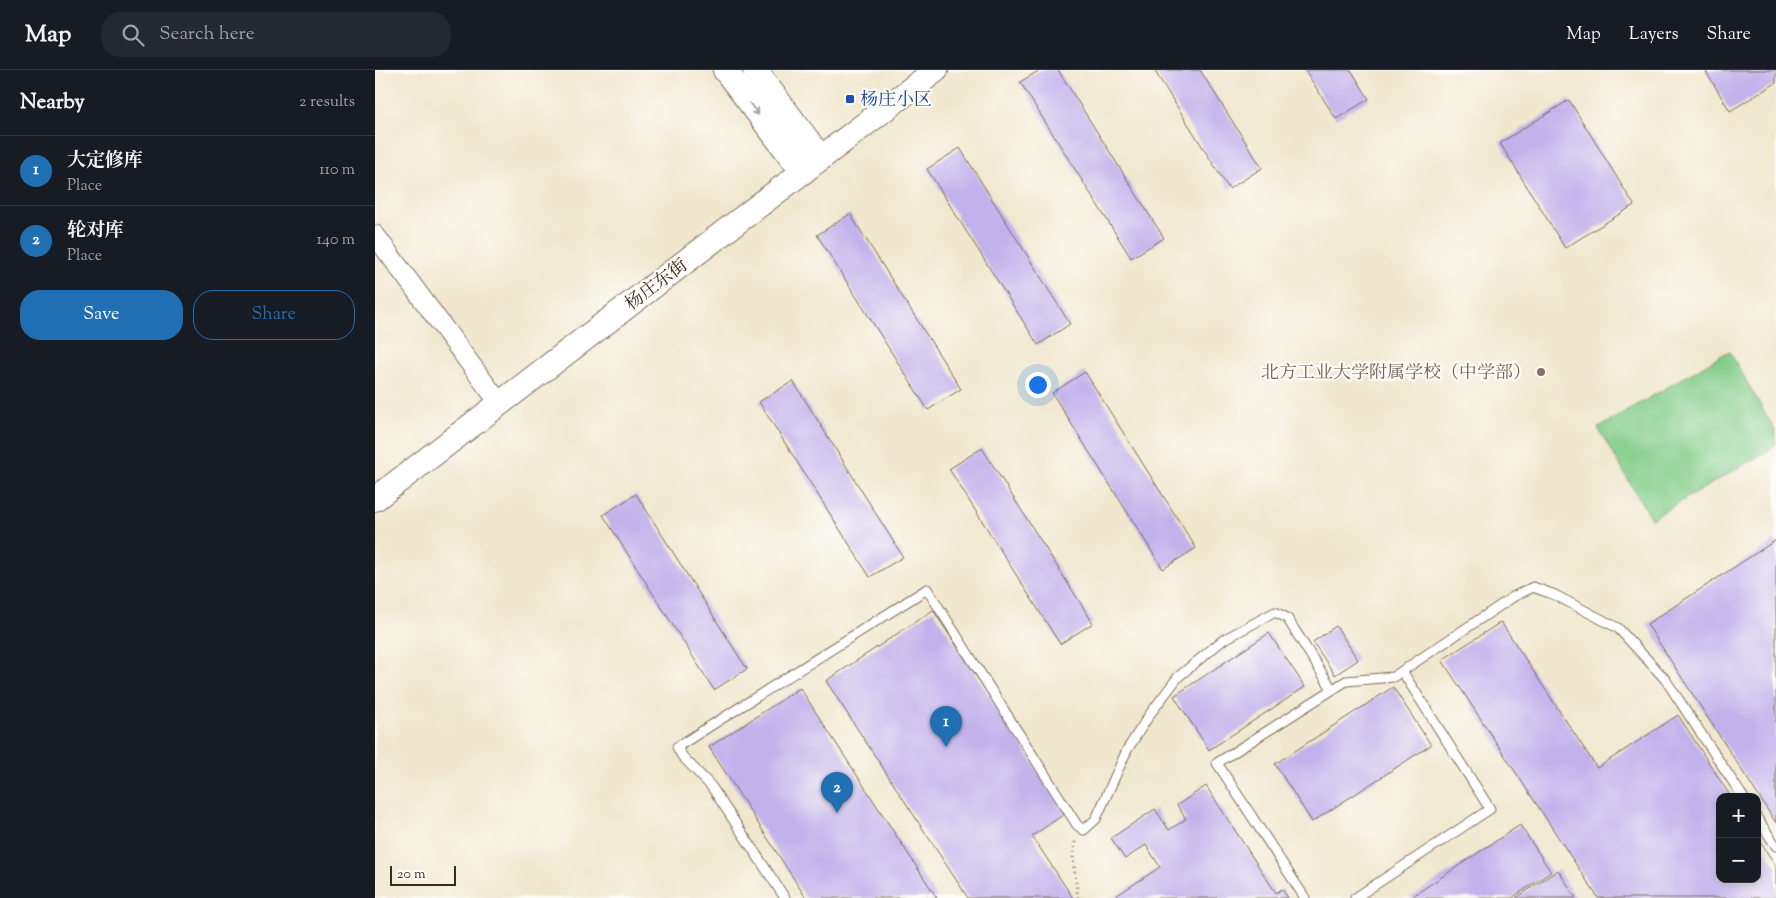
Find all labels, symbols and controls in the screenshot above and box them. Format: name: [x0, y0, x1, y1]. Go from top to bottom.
search box: [101, 12, 451, 57]
text: Map: [25, 18, 71, 52]
icon: search: [119, 21, 147, 49]
text: Search here: [159, 21, 255, 48]
text: Map: [1566, 22, 1601, 48]
text: Layers: [1629, 22, 1679, 48]
text: Share: [1707, 22, 1751, 48]
text: Nearby: [20, 88, 85, 118]
place label: 杨庄小区: [860, 88, 932, 114]
text: 2 results: [299, 91, 355, 114]
marker: 杨庄小区: [844, 93, 856, 105]
one-way arrow: [749, 102, 760, 115]
text: 大定修库: [67, 148, 143, 175]
text: 1: [33, 159, 39, 182]
text: 110 m: [319, 159, 355, 182]
text: Place: [67, 175, 102, 198]
text: 轮对库: [67, 218, 124, 245]
text: 2: [32, 229, 40, 252]
text: 140 m: [317, 229, 355, 252]
text: Place: [67, 245, 102, 268]
street label: 杨庄东街: [621, 254, 694, 318]
button: Save: [20, 290, 183, 340]
button: Share: [193, 290, 355, 340]
place label: 北方工业大学附属学校（中学部）: [1261, 361, 1531, 387]
marker: 北方工业大学附属学校（中学部）: [1535, 366, 1547, 378]
your location: [1025, 372, 1051, 398]
pin: 1: [930, 706, 962, 747]
pin: 2: [821, 772, 853, 813]
map controls: [1716, 793, 1761, 883]
button: +: [1716, 793, 1761, 838]
button: −: [1716, 838, 1761, 883]
scale bar: [390, 863, 456, 886]
text: 20 m: [397, 865, 426, 885]

